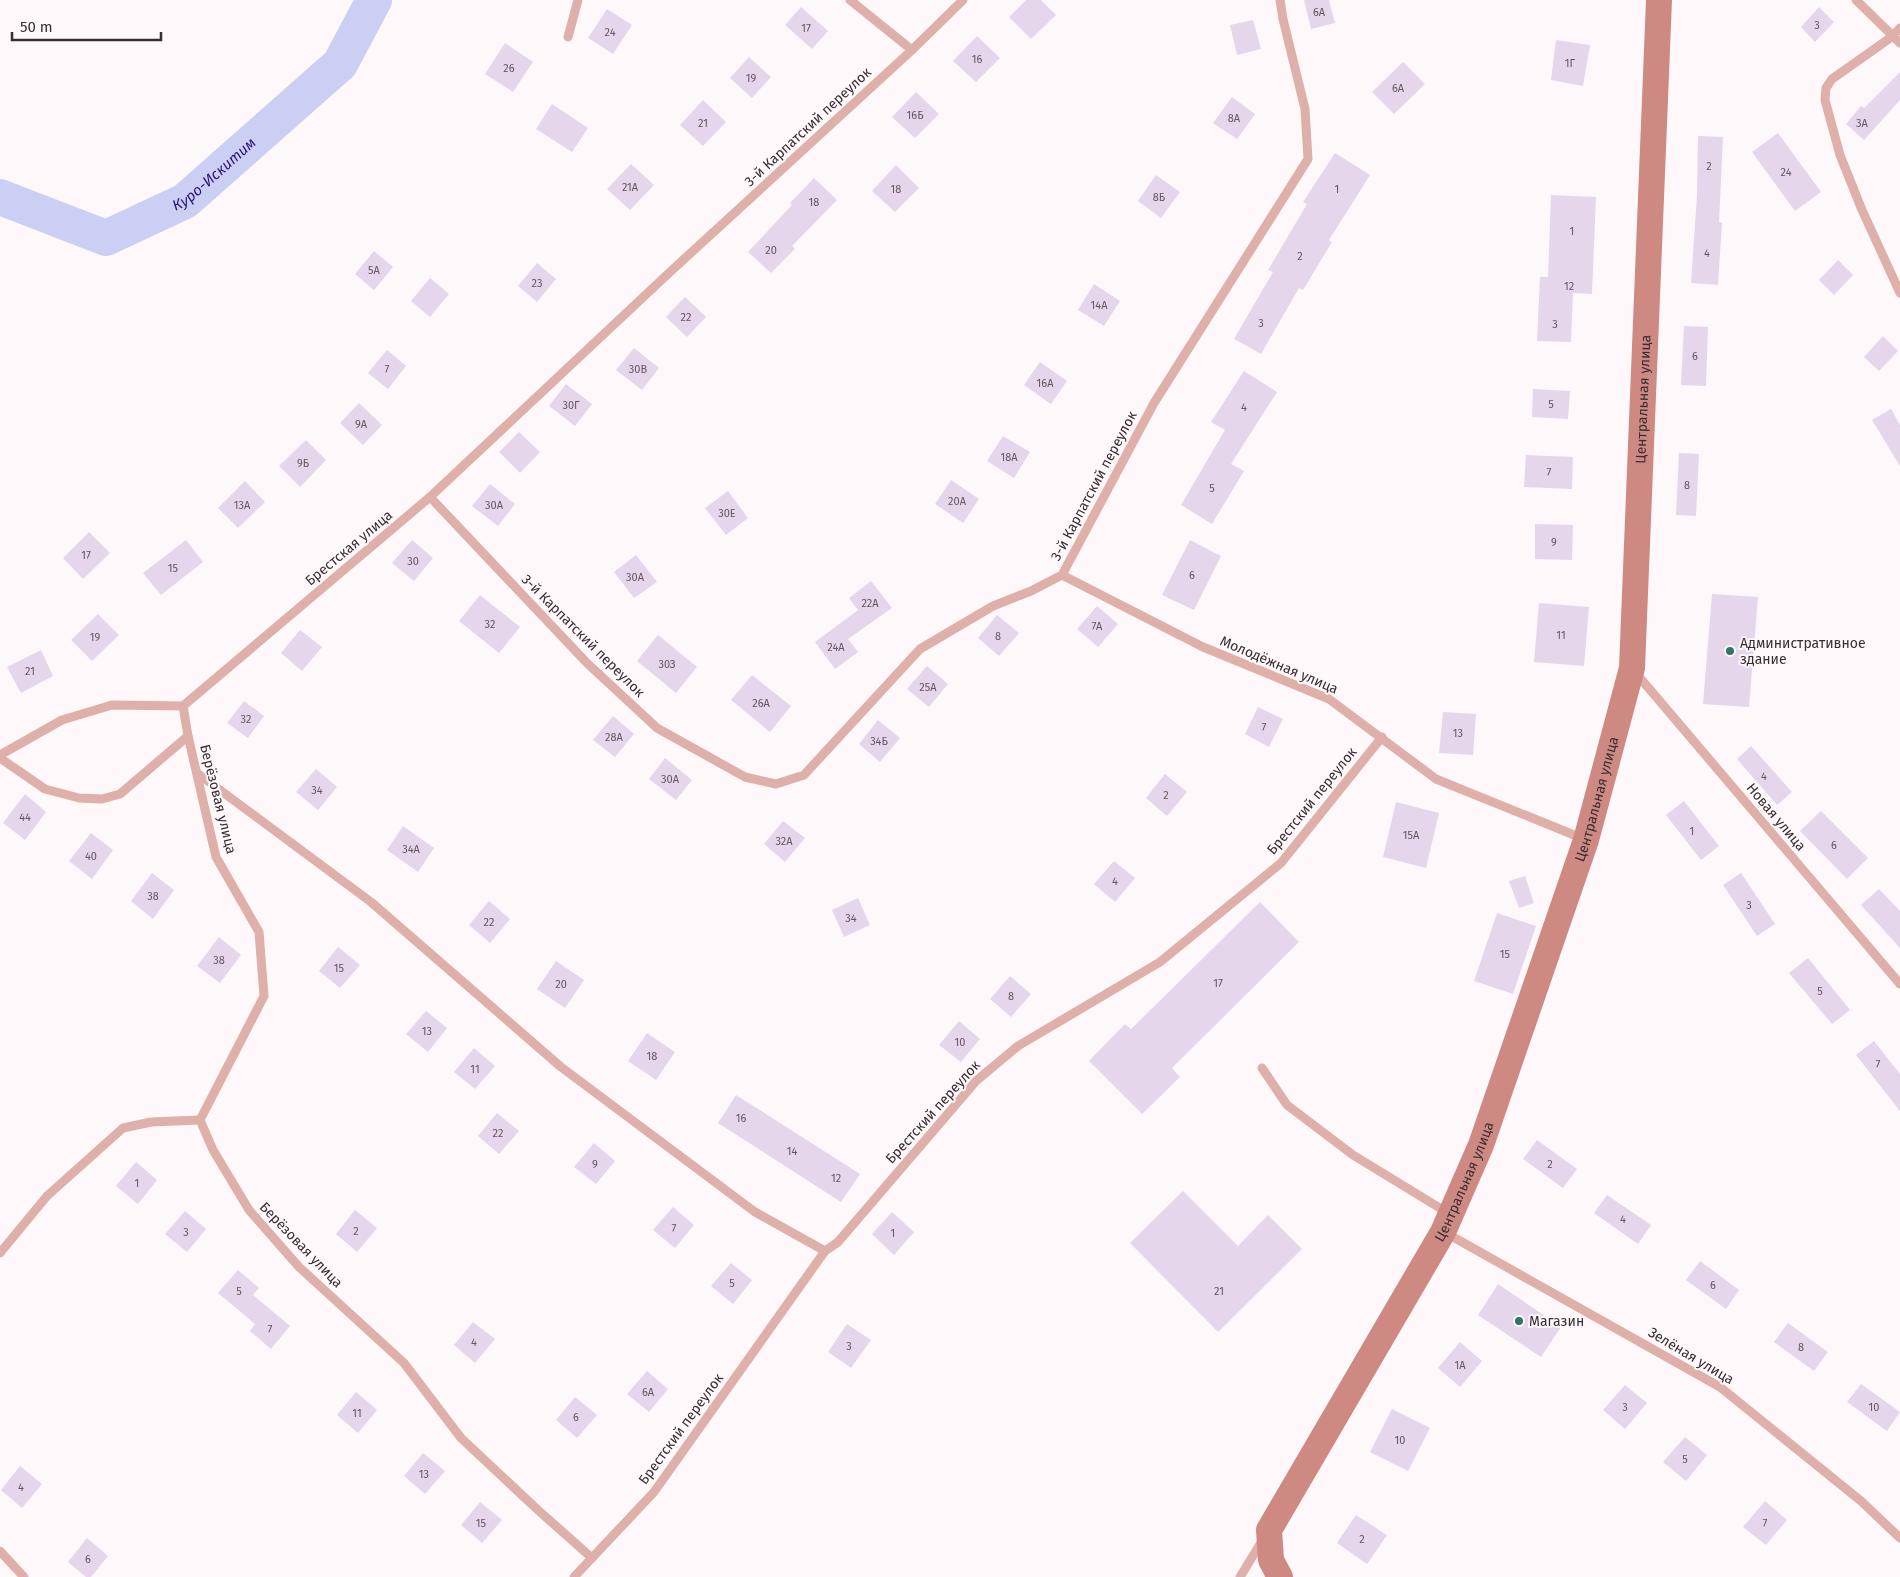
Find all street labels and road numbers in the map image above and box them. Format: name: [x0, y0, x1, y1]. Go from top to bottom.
street label: 3-й Карпатский переулок: [741, 63, 875, 190]
street label: Центральная улица: [1632, 334, 1654, 464]
street label: 3-й Карпатский переулок: [1047, 408, 1141, 564]
street label: Брестская улица: [302, 507, 396, 589]
street label: 3-й Карпатский переулок: [518, 571, 649, 702]
street label: Молодёжная улица: [1217, 632, 1341, 698]
street label: Центральная улица: [1571, 735, 1622, 864]
street label: Берёзовая улица: [196, 742, 240, 856]
street label: Брестский переулок: [1263, 743, 1361, 858]
street label: Новая улица: [1743, 780, 1809, 854]
street label: Брестский переулок: [882, 1056, 984, 1167]
street label: Центральная улица: [1431, 1119, 1497, 1245]
street label: Берёзовая улица: [256, 1199, 346, 1291]
street label: Зелёная улица: [1645, 1324, 1737, 1388]
street label: Брестский переулок: [635, 1370, 727, 1488]

